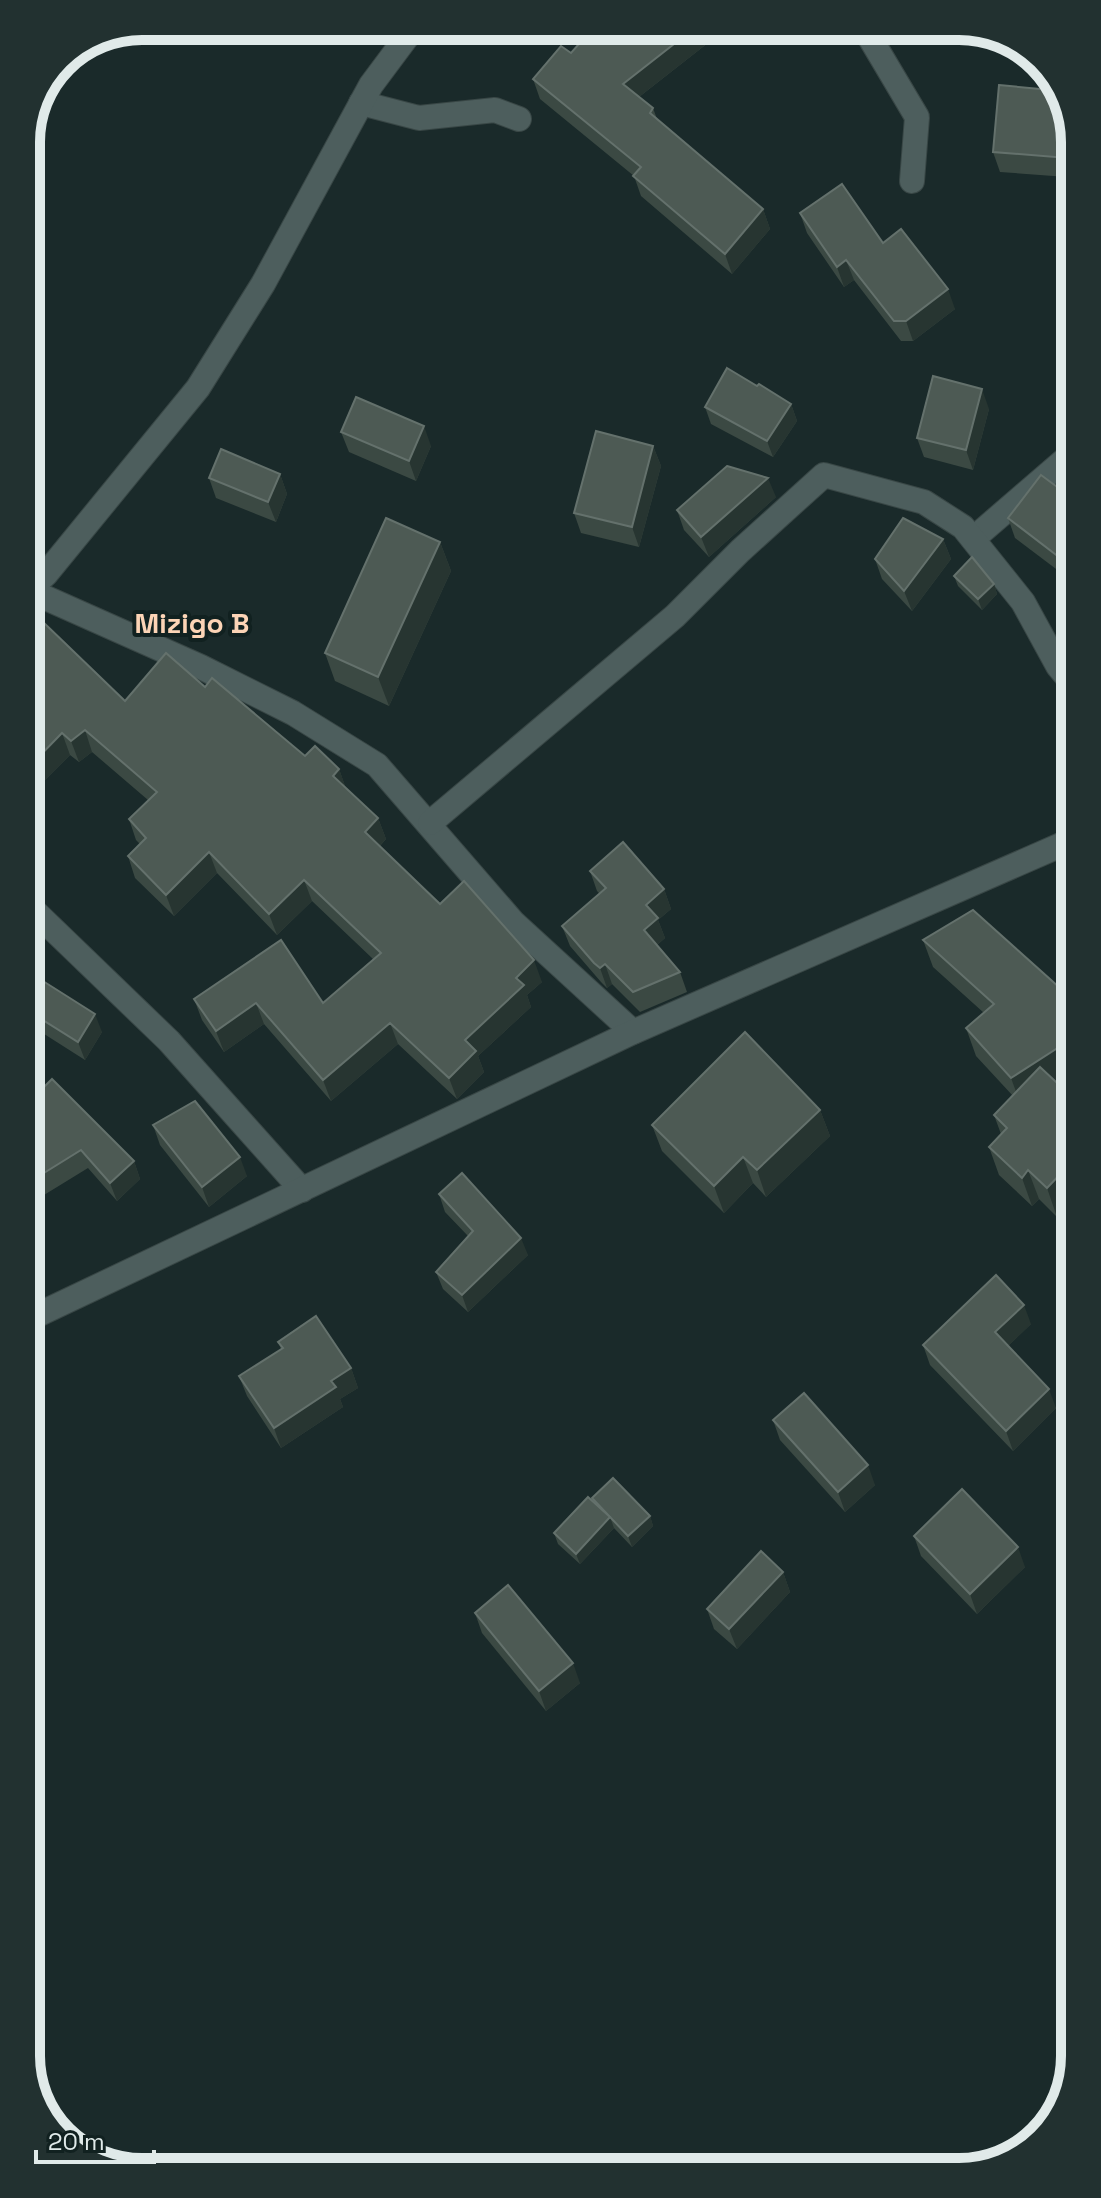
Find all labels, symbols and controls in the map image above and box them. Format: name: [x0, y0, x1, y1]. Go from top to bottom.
district label: Mizigo B: [135, 605, 249, 641]
scale bar: [36, 2114, 154, 2164]
text: 20 m: [48, 2126, 105, 2157]

